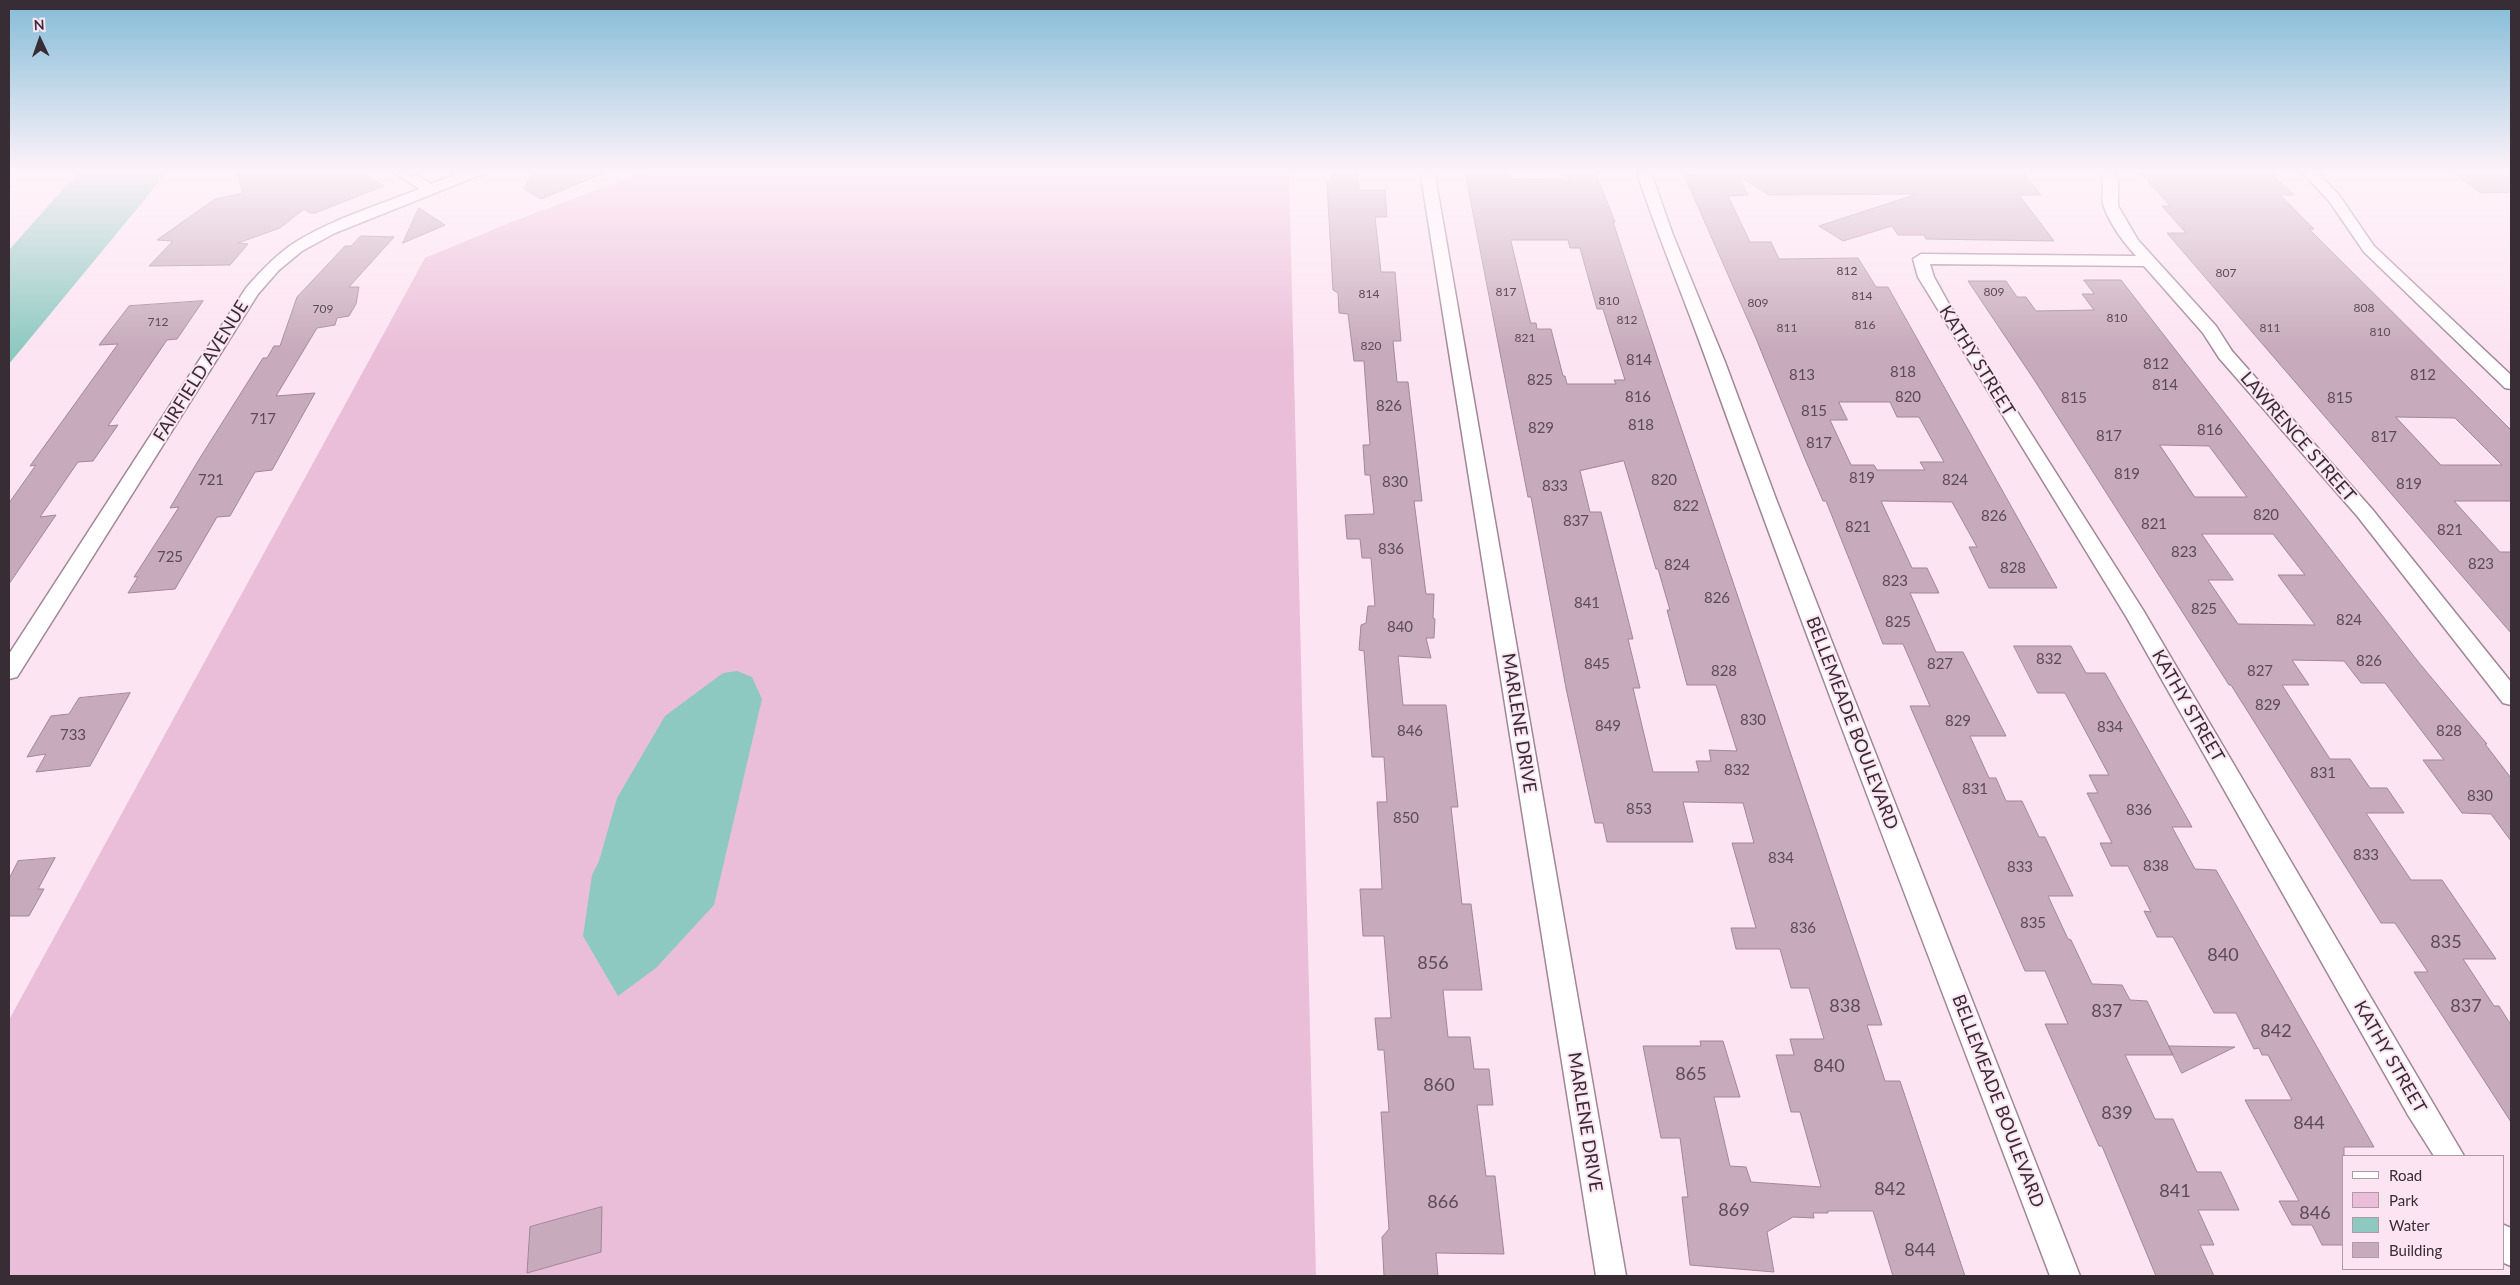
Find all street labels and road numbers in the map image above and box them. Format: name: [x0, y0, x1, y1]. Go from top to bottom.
street label: FAIRFIELD AVENUE: [149, 297, 253, 445]
street label: KATHY STREET: [1934, 302, 2020, 420]
street label: LAWRENCE STREET: [2236, 368, 2360, 506]
street label: BELLEMEADE BOULEVARD: [1801, 614, 1903, 832]
street label: KATHY STREET: [2147, 646, 2229, 766]
street label: MARLENE DRIVE: [1497, 652, 1541, 794]
street label: BELLEMEADE BOULEVARD: [1947, 992, 2049, 1210]
street label: KATHY STREET: [2349, 997, 2431, 1117]
street label: MARLENE DRIVE: [1563, 1051, 1607, 1193]

